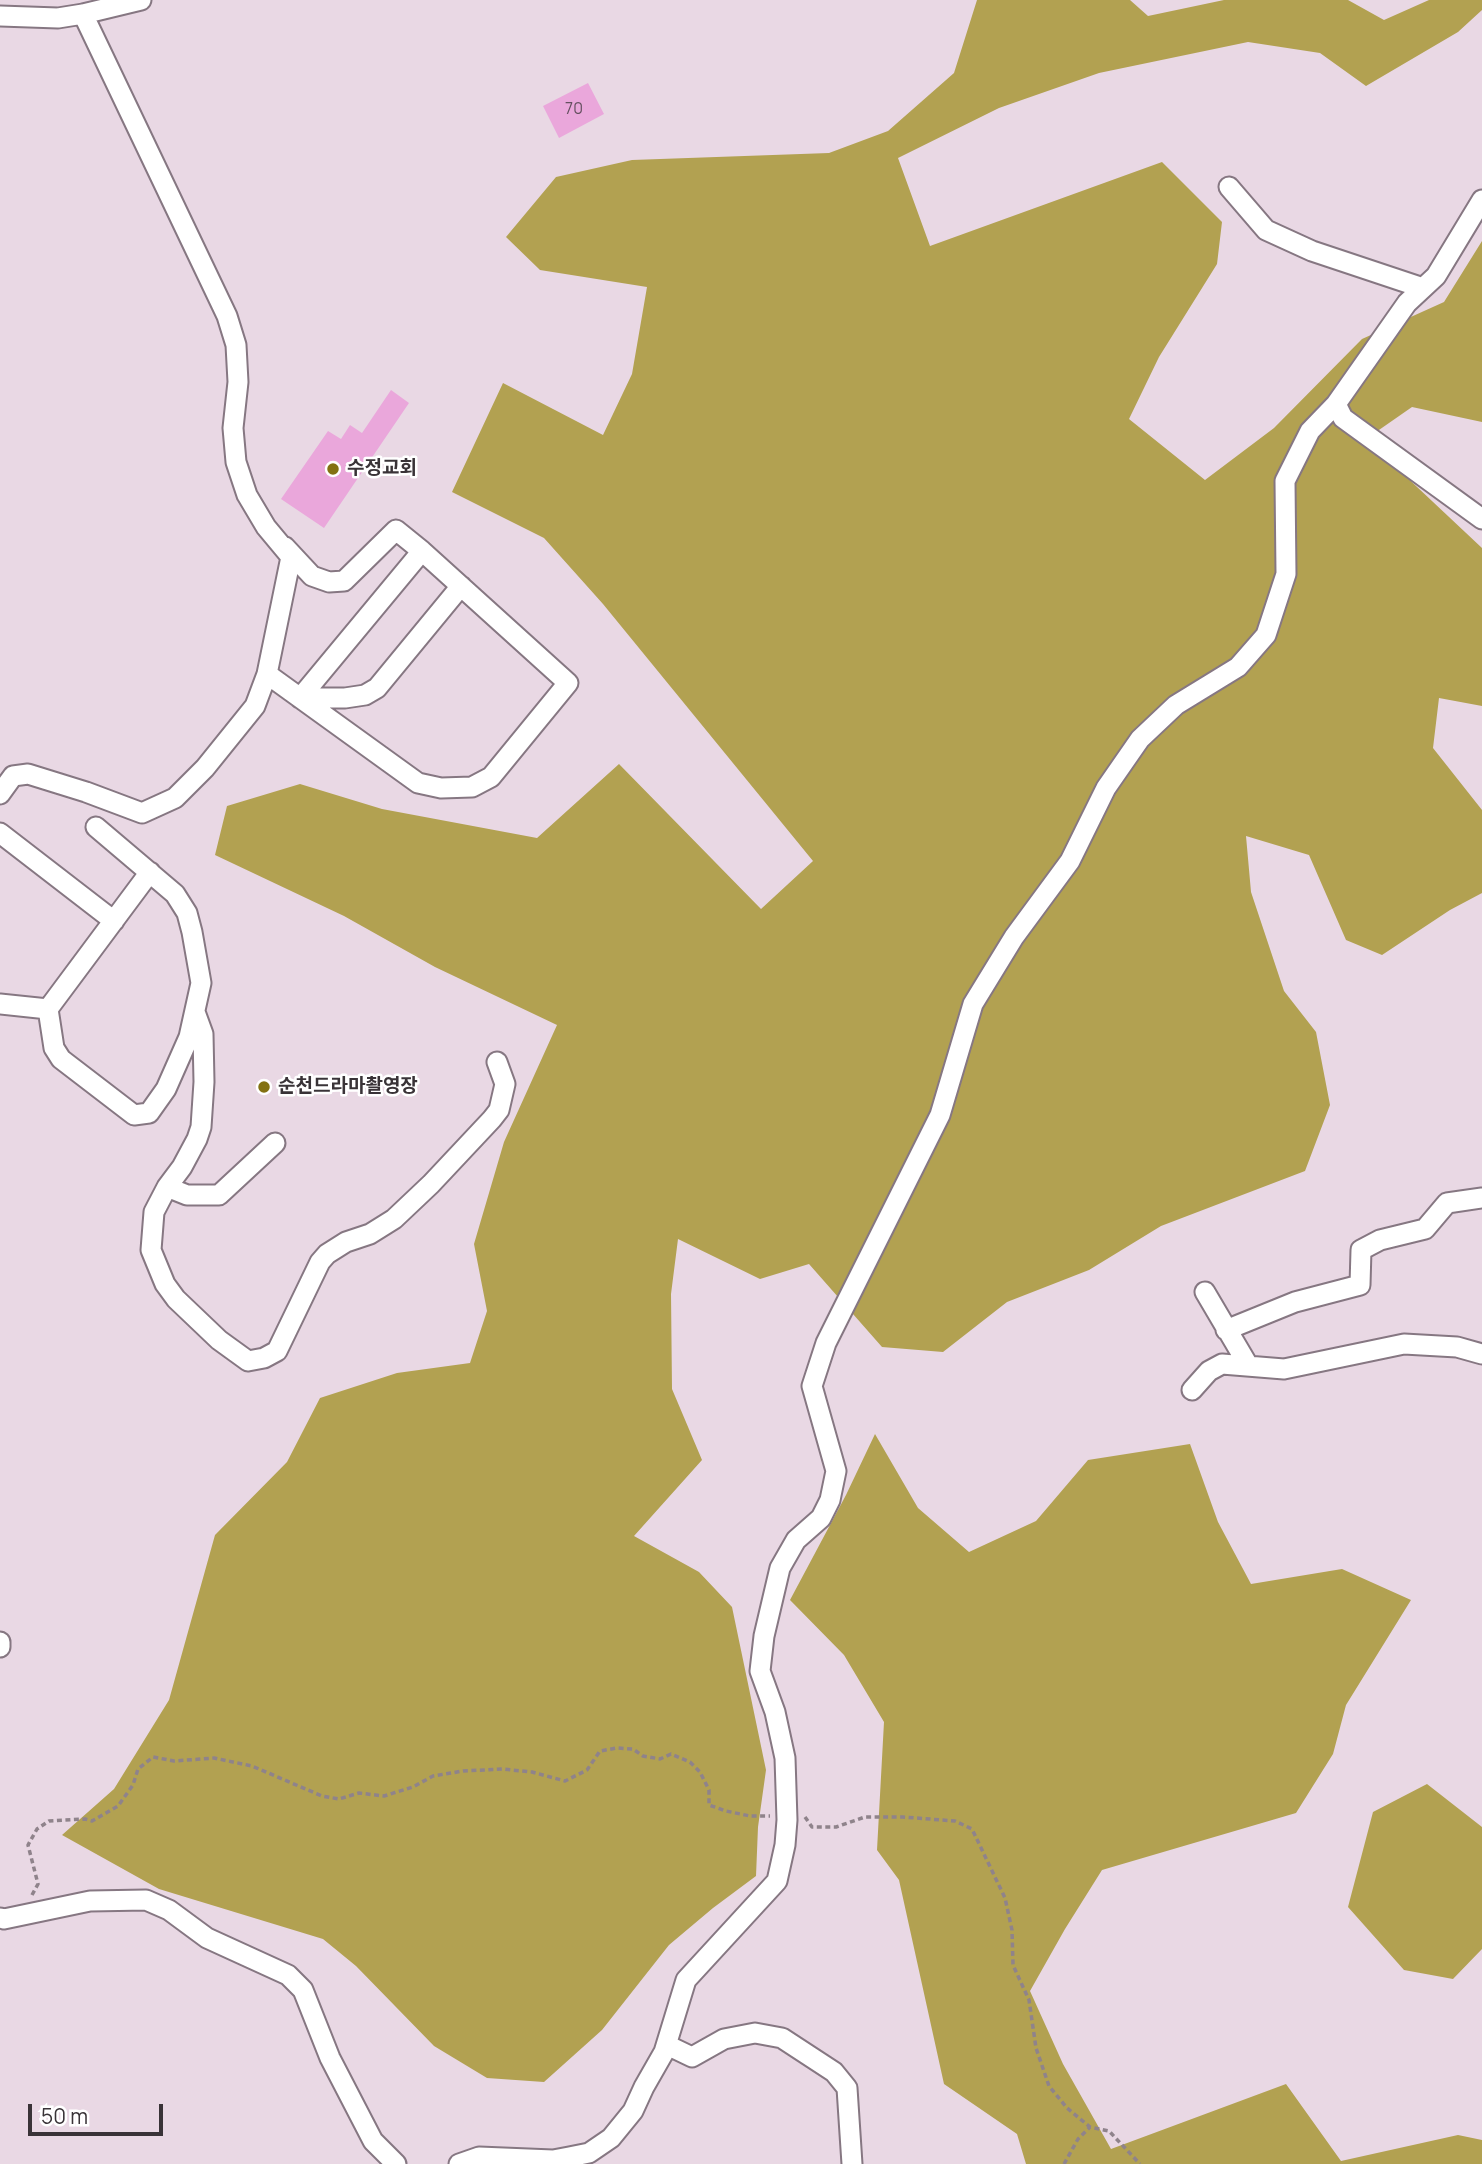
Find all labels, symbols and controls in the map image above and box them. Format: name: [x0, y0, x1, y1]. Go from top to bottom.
house number: 70: [565, 100, 583, 120]
place label: 수정교회: [347, 458, 417, 480]
marker: 수정교회: [325, 461, 341, 477]
place label: 순천드라마촬영장: [278, 1076, 418, 1098]
marker: 순천드라마촬영장: [256, 1079, 272, 1095]
scale bar: [32, 2090, 166, 2134]
text: 50 m: [41, 2102, 88, 2130]

